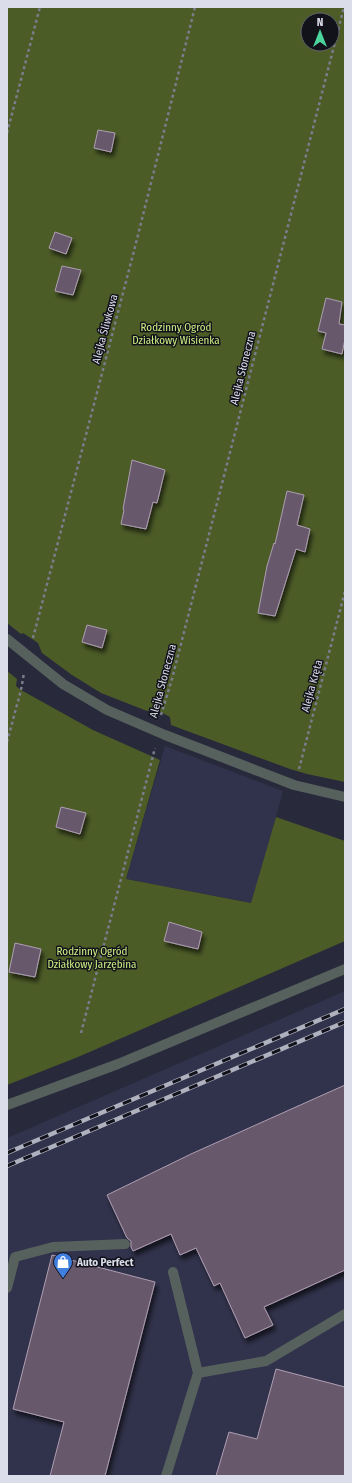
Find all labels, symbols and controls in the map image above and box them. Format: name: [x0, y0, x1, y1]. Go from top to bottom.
north arrow: [300, 12, 340, 52]
text: N: [317, 16, 323, 29]
street label: Alejka Śliwkowa: [89, 293, 121, 365]
park label: Rodzinny Ogród Działkowy Wisienka: [132, 321, 220, 347]
street label: Alejka Słoneczna: [228, 330, 258, 406]
street label: Alejka Słoneczna: [147, 643, 179, 719]
street label: Alejka Kręta: [299, 658, 325, 714]
park label: Rodzinny Ogród Działkowy Jarzębina: [47, 945, 137, 971]
shop icon: Auto Perfect: [52, 1251, 74, 1279]
place label: Auto Perfect: [76, 1256, 134, 1269]

